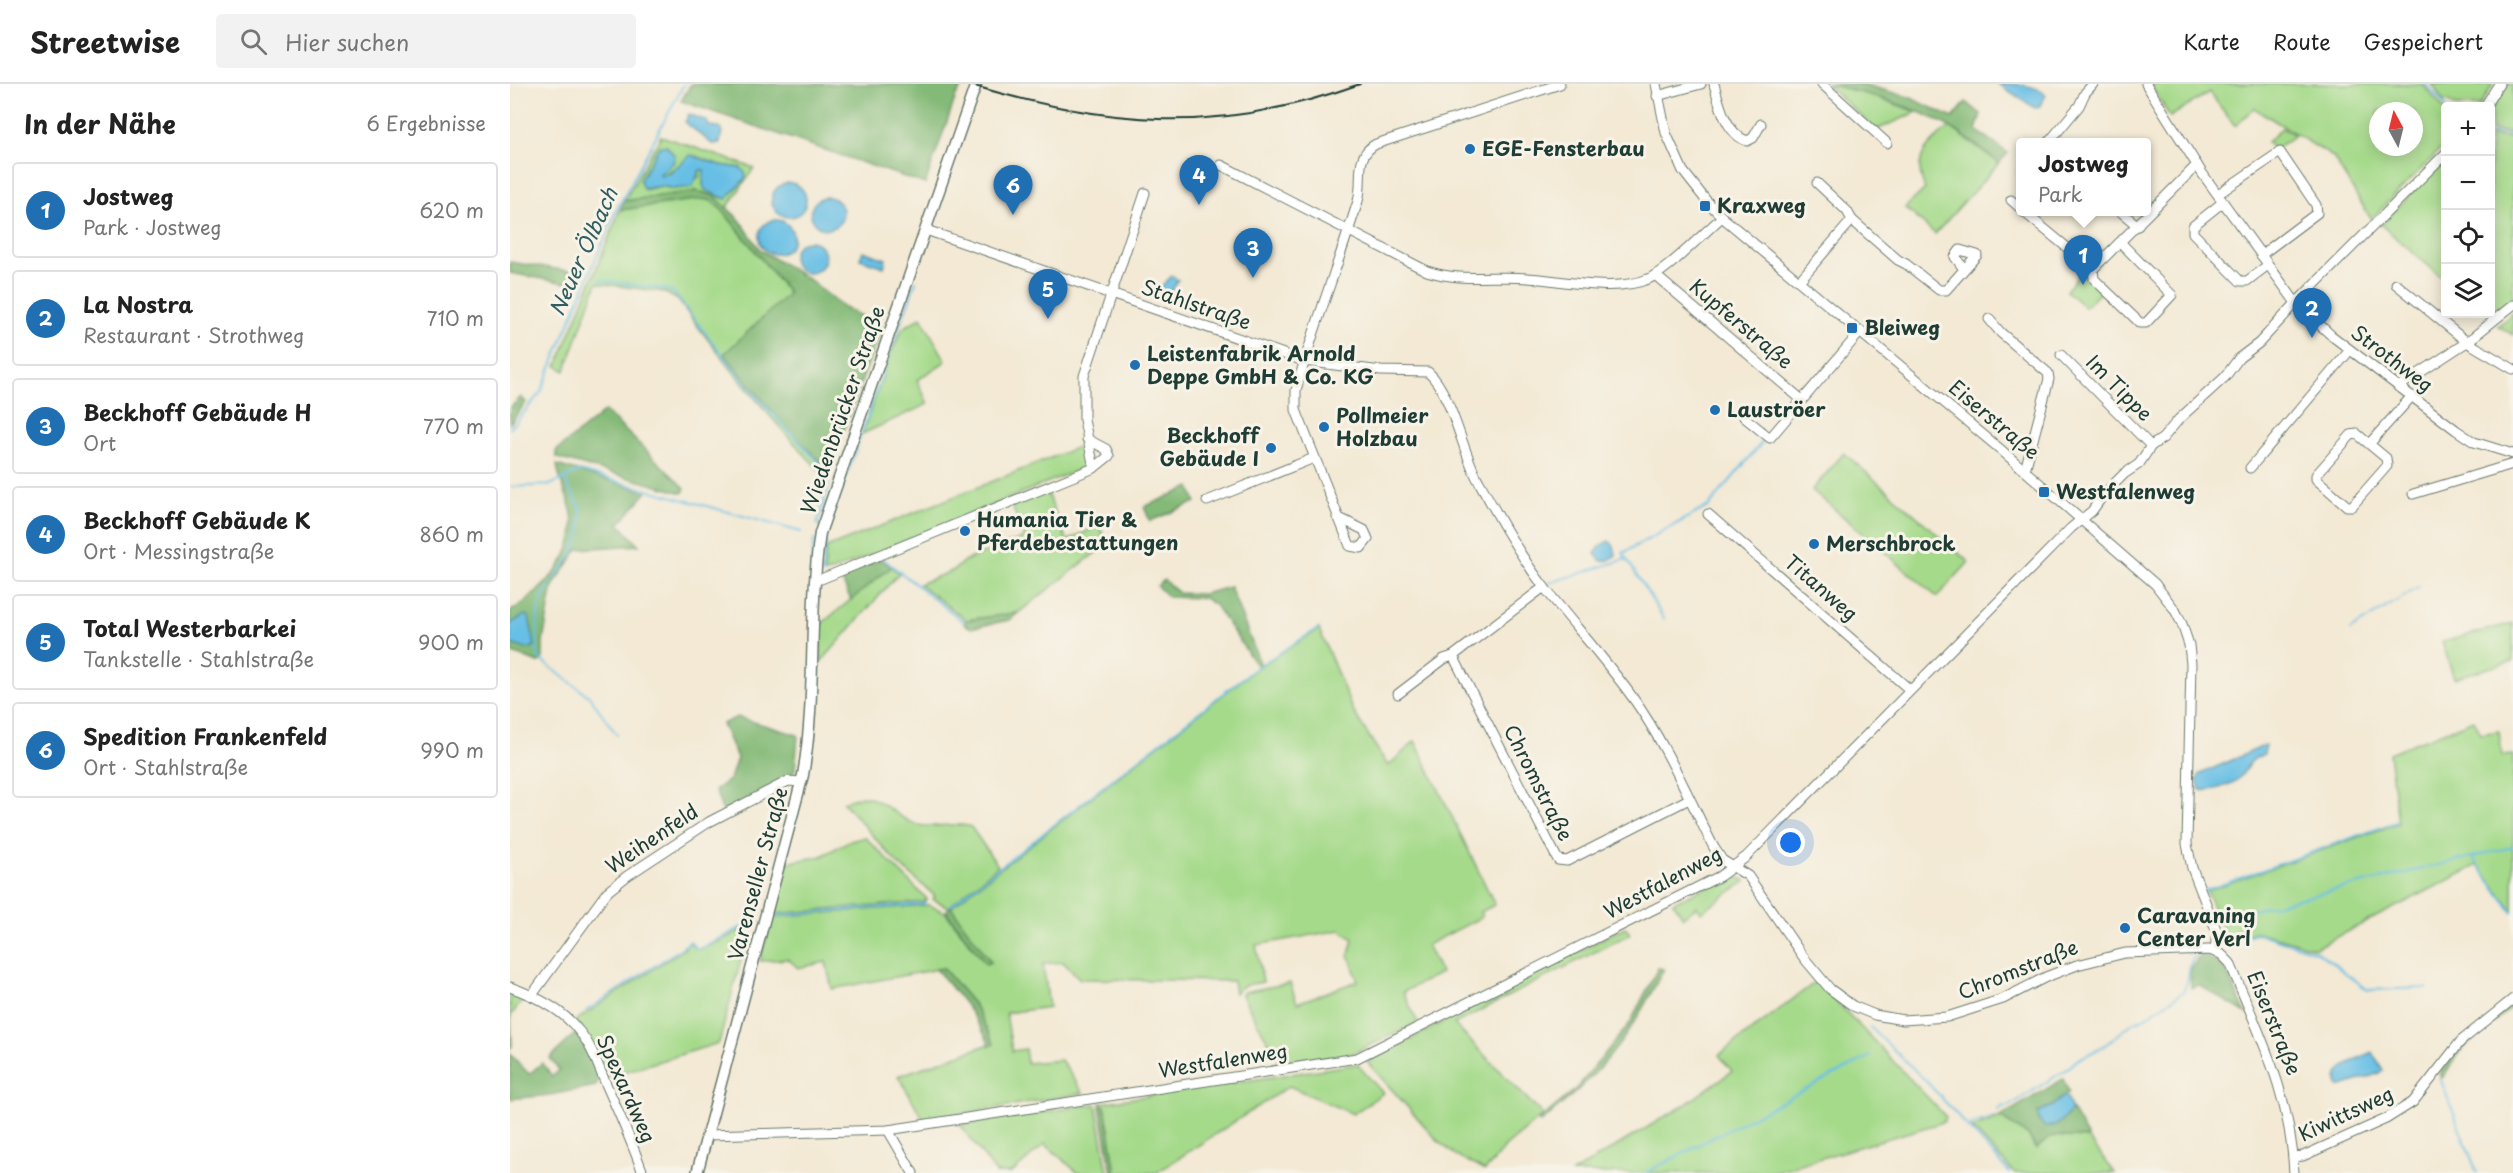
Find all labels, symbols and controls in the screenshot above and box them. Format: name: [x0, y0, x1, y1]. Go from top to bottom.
search box: [216, 14, 636, 68]
text: Streetwise: [30, 20, 180, 63]
icon: search: [237, 25, 270, 58]
text: Hier suchen: [285, 25, 409, 58]
text: Karte: [2183, 25, 2240, 57]
text: Route: [2273, 25, 2331, 57]
text: Gespeichert: [2364, 25, 2483, 57]
north arrow: [2369, 102, 2423, 156]
map controls: [2441, 102, 2495, 318]
button: +: [2441, 102, 2495, 156]
text: In der Nähe: [24, 104, 176, 143]
text: 6 Ergebnisse: [366, 108, 486, 138]
place label: EGE-Fensterbau: [1482, 133, 1645, 163]
popup: [2016, 138, 2151, 216]
marker: EGE-Fensterbau: [1463, 142, 1477, 156]
text: Jostweg: [2038, 146, 2129, 179]
pin: 4: [1180, 156, 1218, 205]
button: −: [2441, 156, 2495, 210]
pin: 6: [994, 166, 1032, 215]
text: Jostweg: [83, 179, 174, 212]
text: Park: [2038, 179, 2083, 209]
water label: Neuer Ölbach: [540, 181, 625, 320]
place label: Kraxweg: [1717, 190, 1806, 220]
text: 1: [41, 195, 50, 225]
text: 620 m: [420, 195, 484, 225]
marker: Kraxweg: [1698, 199, 1712, 213]
button: locate: [2441, 210, 2495, 264]
text: Park · Jostweg: [83, 212, 222, 242]
pin: 3: [1234, 228, 1272, 278]
pin: 1: [2064, 236, 2102, 285]
button: layers: [2441, 264, 2495, 318]
pin: 5: [1028, 270, 1068, 319]
street label: Stahlstraße: [1137, 271, 1255, 337]
street label: Kupferstraße: [1683, 271, 1800, 376]
text: La Nostra: [83, 287, 193, 320]
pin: 2: [2292, 288, 2332, 338]
street label: Wiedenbrücker Straße: [792, 302, 892, 518]
text: 2: [38, 303, 53, 333]
text: 710 m: [427, 303, 484, 333]
place label: Bleiweg: [1864, 312, 1940, 342]
street label: Strothweg: [2345, 317, 2440, 399]
text: Restaurant · Strothweg: [83, 320, 304, 350]
marker: Bleiweg: [1845, 321, 1859, 335]
place label: Leistenfabrik Arnold Deppe GmbH & Co. KG: [1147, 338, 1374, 391]
street label: Im Tippe: [2080, 347, 2160, 427]
marker: Leistenfabrik Arnold Deppe GmbH & Co. KG: [1128, 358, 1142, 372]
street label: Eiserstraße: [1943, 372, 2047, 466]
place label: Lauströer: [1727, 394, 1826, 424]
text: Beckhoff Gebäude H: [83, 395, 312, 428]
place label: Pollmeier Holzbau: [1336, 400, 1429, 453]
marker: Lauströer: [1708, 403, 1722, 417]
text: 3: [39, 411, 52, 441]
text: 770 m: [423, 411, 484, 441]
place label: Beckhoff Gebäude I: [1159, 420, 1261, 473]
marker: Pollmeier Holzbau: [1317, 420, 1331, 434]
text: Ort: [83, 428, 116, 458]
marker: Beckhoff Gebäude I: [1264, 441, 1278, 455]
place label: Westfalenweg: [2056, 476, 2195, 506]
marker: Westfalenweg: [2037, 485, 2051, 499]
text: Beckhoff Gebäude K: [83, 503, 311, 536]
place label: Humania Tier & Pferdebestattungen: [977, 504, 1179, 557]
text: 4: [39, 519, 52, 549]
text: 860 m: [419, 519, 484, 549]
marker: Humania Tier & Pferdebestattungen: [958, 524, 972, 538]
place label: Merschbrock: [1826, 528, 1956, 558]
text: Ort · Messingstraße: [83, 536, 274, 566]
marker: Merschbrock: [1807, 537, 1821, 551]
street label: Titanweg: [1778, 547, 1865, 628]
text: Total Westerbarkei: [83, 611, 296, 644]
text: 5: [39, 627, 52, 657]
text: 900 m: [418, 627, 484, 657]
text: Tankstelle · Stahlstraße: [83, 644, 314, 674]
text: Spedition Frankenfeld: [83, 719, 327, 752]
street label: Chromstraße: [1497, 719, 1581, 846]
text: 6: [38, 735, 53, 765]
text: 990 m: [420, 735, 484, 765]
text: Ort · Stahlstraße: [83, 752, 248, 782]
street label: Varenseller Straße: [719, 784, 795, 964]
street label: Weihenfeld: [599, 796, 704, 880]
your location: [1776, 828, 1805, 857]
street label: Westfalenweg: [1598, 838, 1727, 926]
place label: Caravaning Center Verl: [2137, 900, 2256, 953]
marker: Caravaning Center Verl: [2118, 921, 2132, 935]
street label: Chromstraße: [1953, 931, 2082, 1007]
street label: Eiserstraße: [2240, 966, 2310, 1079]
street label: Spexardweg: [590, 1030, 664, 1148]
street label: Westfalenweg: [1156, 1035, 1290, 1085]
street label: Kiwittsweg: [2293, 1078, 2398, 1148]

